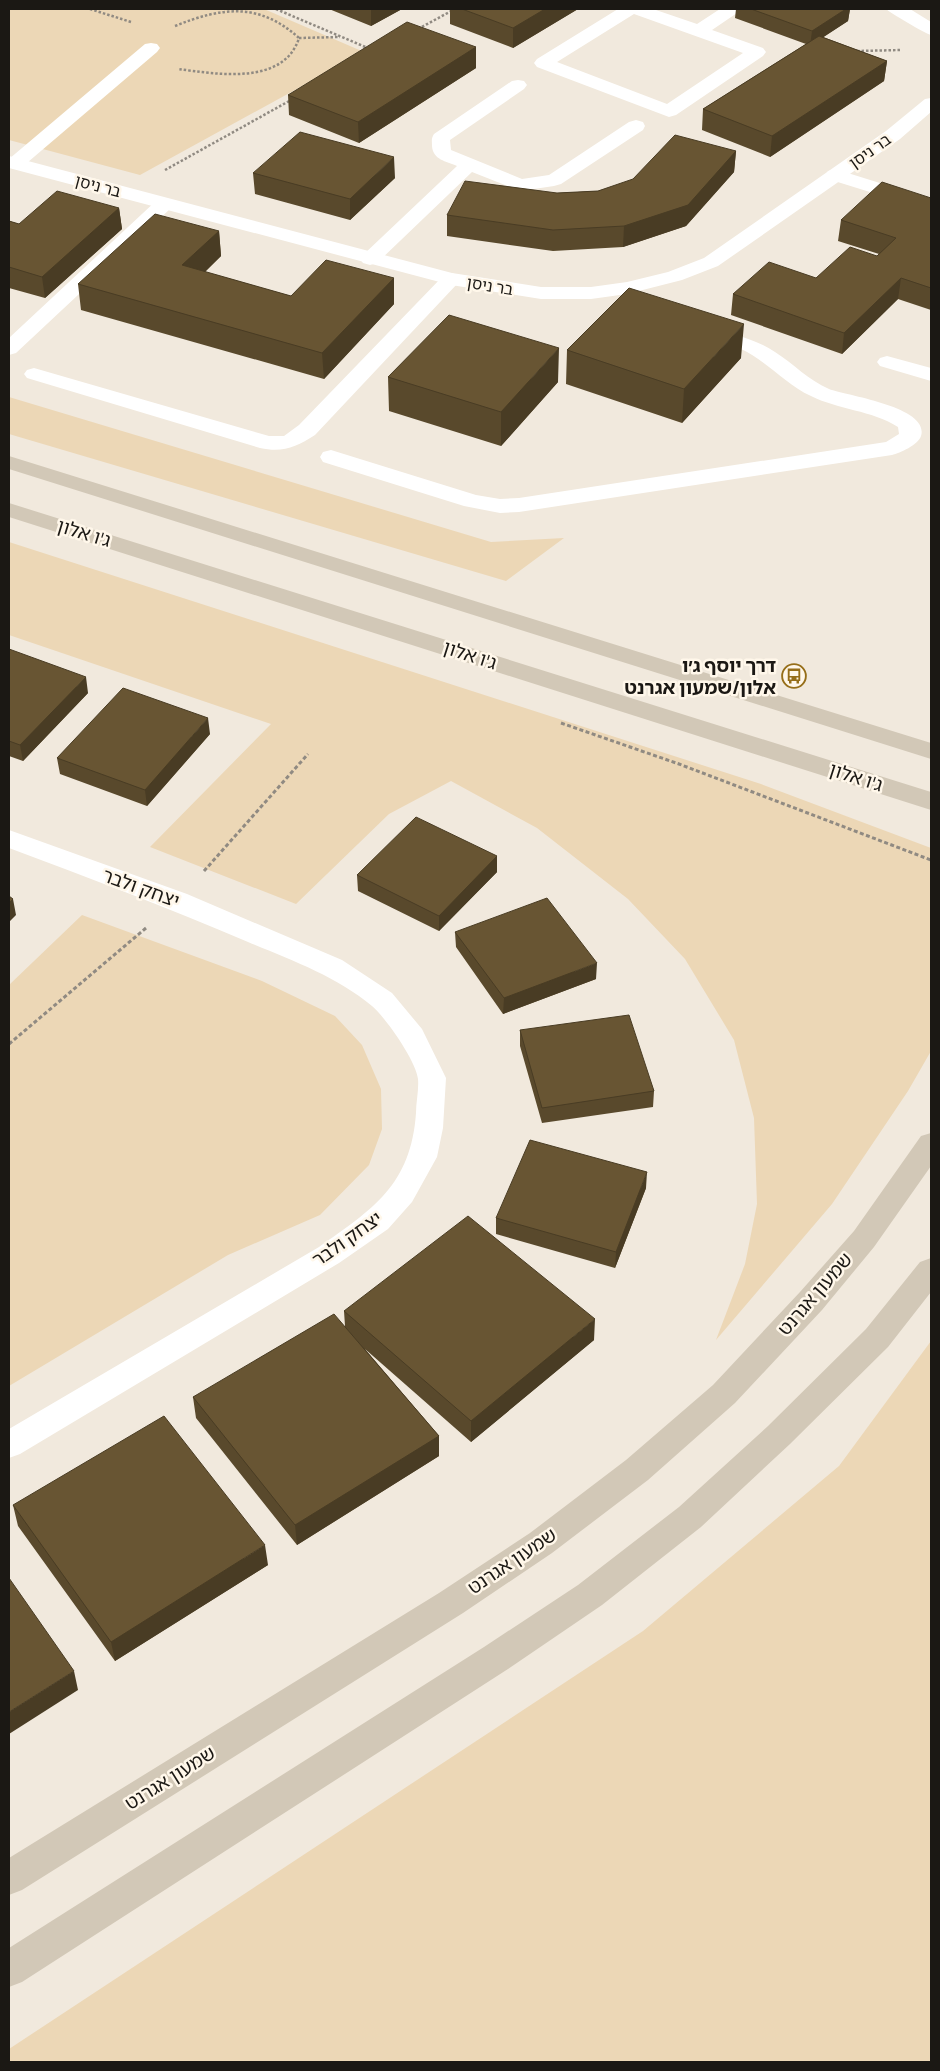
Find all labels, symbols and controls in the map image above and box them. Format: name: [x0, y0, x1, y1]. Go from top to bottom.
street label: בר ניסן: [845, 130, 895, 172]
street label: בר ניסן: [73, 171, 123, 201]
street label: בר ניסן: [465, 273, 515, 299]
street label: ג'ו אלון: [55, 514, 113, 552]
street label: ג'ו אלון: [441, 636, 499, 674]
place label: דרך יוסף ג׳ו אלון/שמעון אגרנט: [624, 654, 776, 699]
bus stop icon: דרך יוסף ג׳ו אלון/שמעון אגרנט: [781, 663, 807, 689]
street label: ג'ו אלון: [827, 758, 885, 796]
street label: יצחק ולבר: [99, 863, 183, 913]
street label: יצחק ולבר: [308, 1207, 386, 1271]
street label: שמעון אגרנט: [773, 1248, 857, 1340]
street label: שמעון אגרנט: [463, 1523, 561, 1599]
street label: שמעון אגרנט: [121, 1741, 219, 1815]

